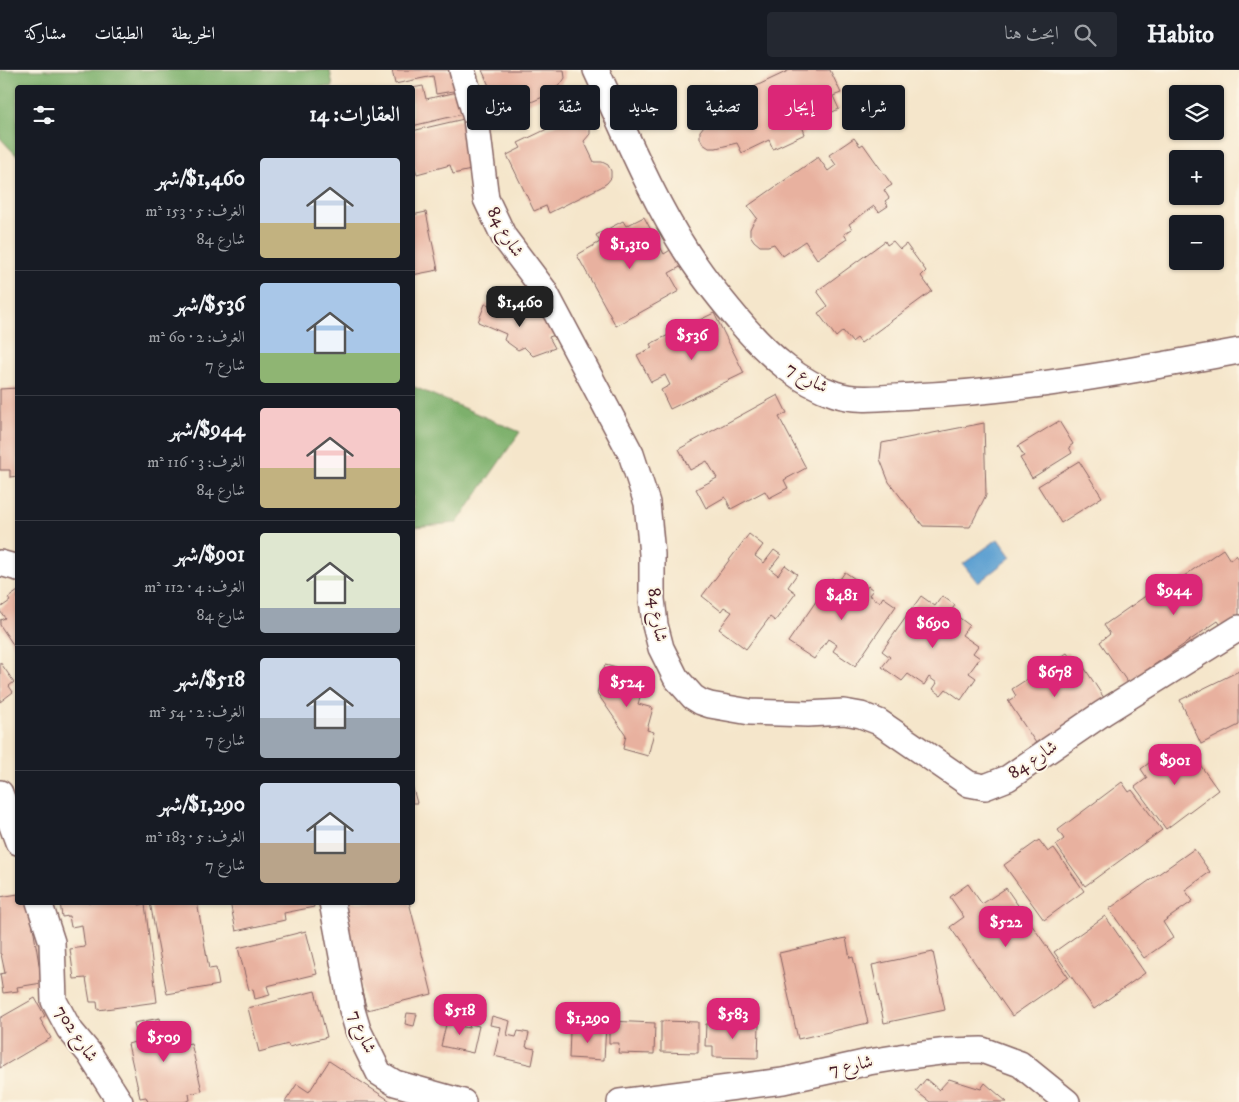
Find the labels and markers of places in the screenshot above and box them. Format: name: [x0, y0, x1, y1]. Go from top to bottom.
pin: $1,310: [589, 228, 671, 270]
pin: $1,460: [479, 286, 561, 328]
pin: $536: [662, 318, 722, 361]
pin: $944: [1144, 574, 1204, 616]
pin: $481: [812, 578, 872, 621]
pin: $690: [903, 606, 963, 649]
pin: $678: [1025, 656, 1085, 698]
pin: $524: [597, 666, 657, 708]
pin: $901: [1145, 744, 1205, 786]
pin: $522: [976, 906, 1036, 948]
pin: $518: [430, 994, 490, 1036]
pin: $583: [703, 998, 763, 1040]
pin: $1,290: [547, 1002, 629, 1044]
pin: $509: [134, 1020, 194, 1063]

